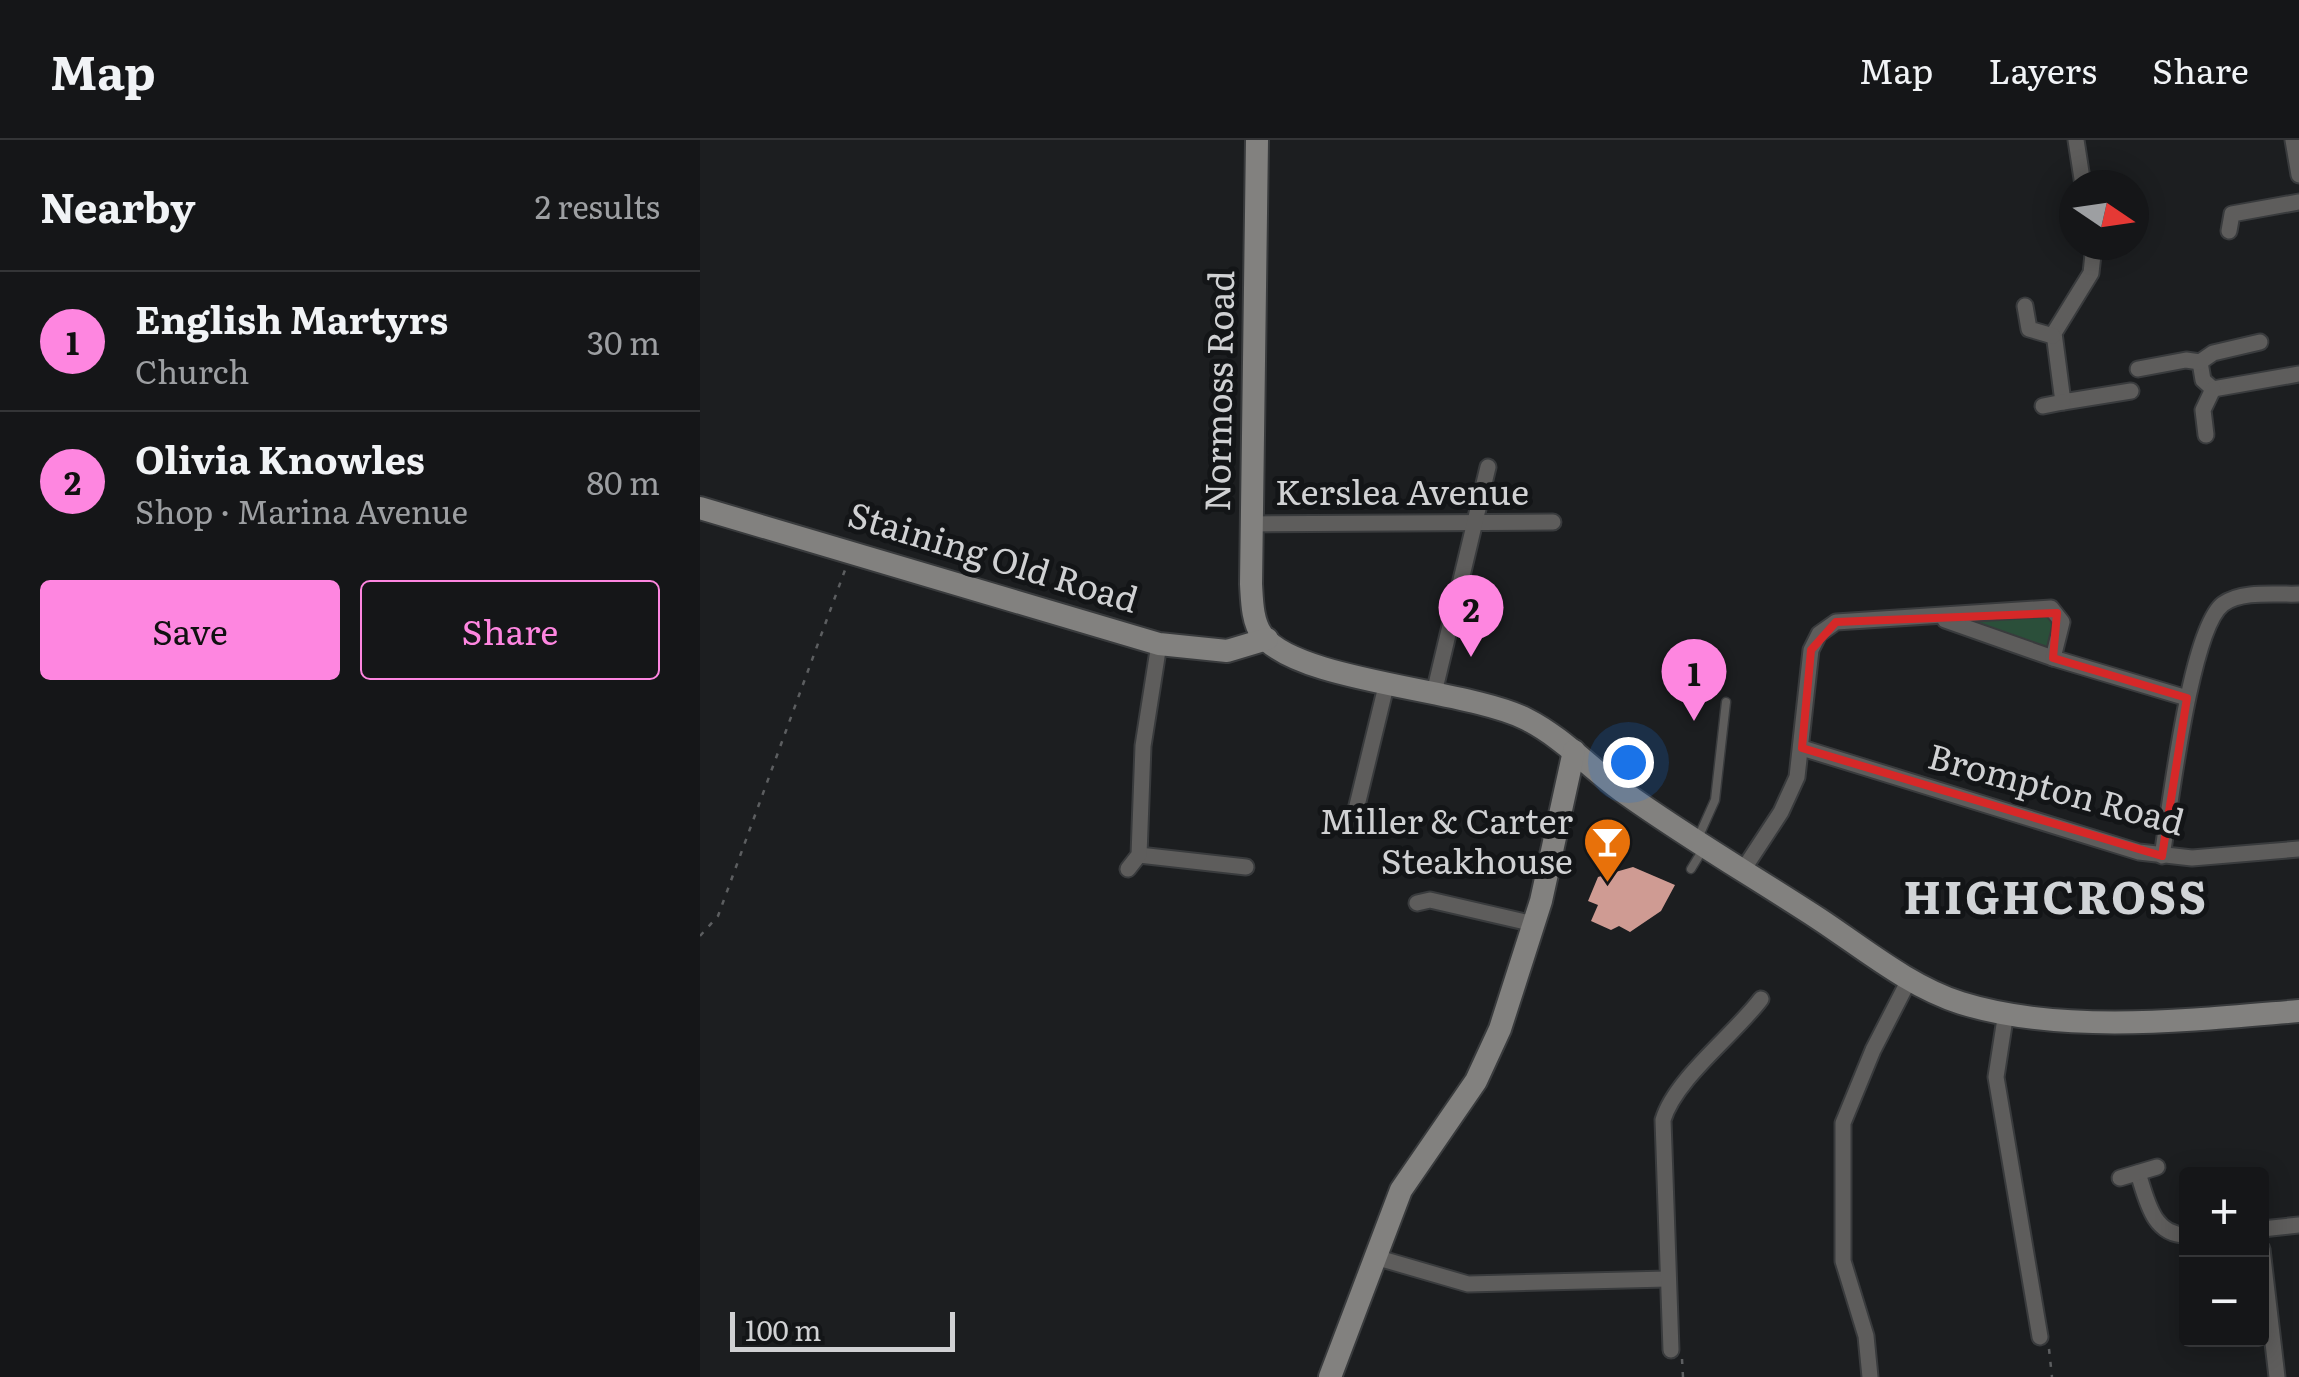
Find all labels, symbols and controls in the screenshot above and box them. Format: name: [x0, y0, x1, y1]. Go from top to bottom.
text: Map: [50, 34, 156, 105]
text: Map: [1859, 43, 1933, 95]
text: Layers: [1988, 43, 2097, 95]
text: Share: [2152, 43, 2249, 95]
north arrow: [2059, 170, 2149, 260]
text: Nearby: [40, 174, 196, 236]
text: 2 results: [535, 181, 660, 229]
street label: Normoss Road: [1189, 270, 1245, 512]
text: English Martyrs: [135, 289, 448, 346]
text: 1: [66, 317, 79, 365]
text: 30 m: [587, 317, 660, 365]
text: Church: [135, 346, 249, 394]
text: Olivia Knowles: [135, 429, 425, 486]
text: 2: [64, 457, 81, 505]
text: 80 m: [586, 457, 660, 505]
street label: Kerslea Avenue: [1275, 464, 1529, 516]
text: Shop · Marina Avenue: [135, 486, 468, 534]
street label: Staining Old Road: [843, 486, 1145, 624]
pin: 2: [1438, 574, 1504, 657]
button: Save: [40, 580, 340, 680]
button: Share: [360, 580, 660, 680]
pin: 1: [1662, 638, 1726, 721]
street label: Brompton Road: [1923, 728, 2191, 846]
your location: [1603, 737, 1654, 788]
place label: Miller & Carter Steakhouse: [1319, 793, 1573, 885]
bar icon: Miller & Carter Steakhouse: [1582, 816, 1634, 884]
district label: HIGHCROSS: [1903, 861, 2209, 928]
map controls: [2179, 1167, 2269, 1347]
button: +: [2179, 1167, 2269, 1257]
button: −: [2179, 1257, 2269, 1347]
scale bar: [730, 1307, 955, 1352]
text: 100 m: [745, 1308, 822, 1350]

